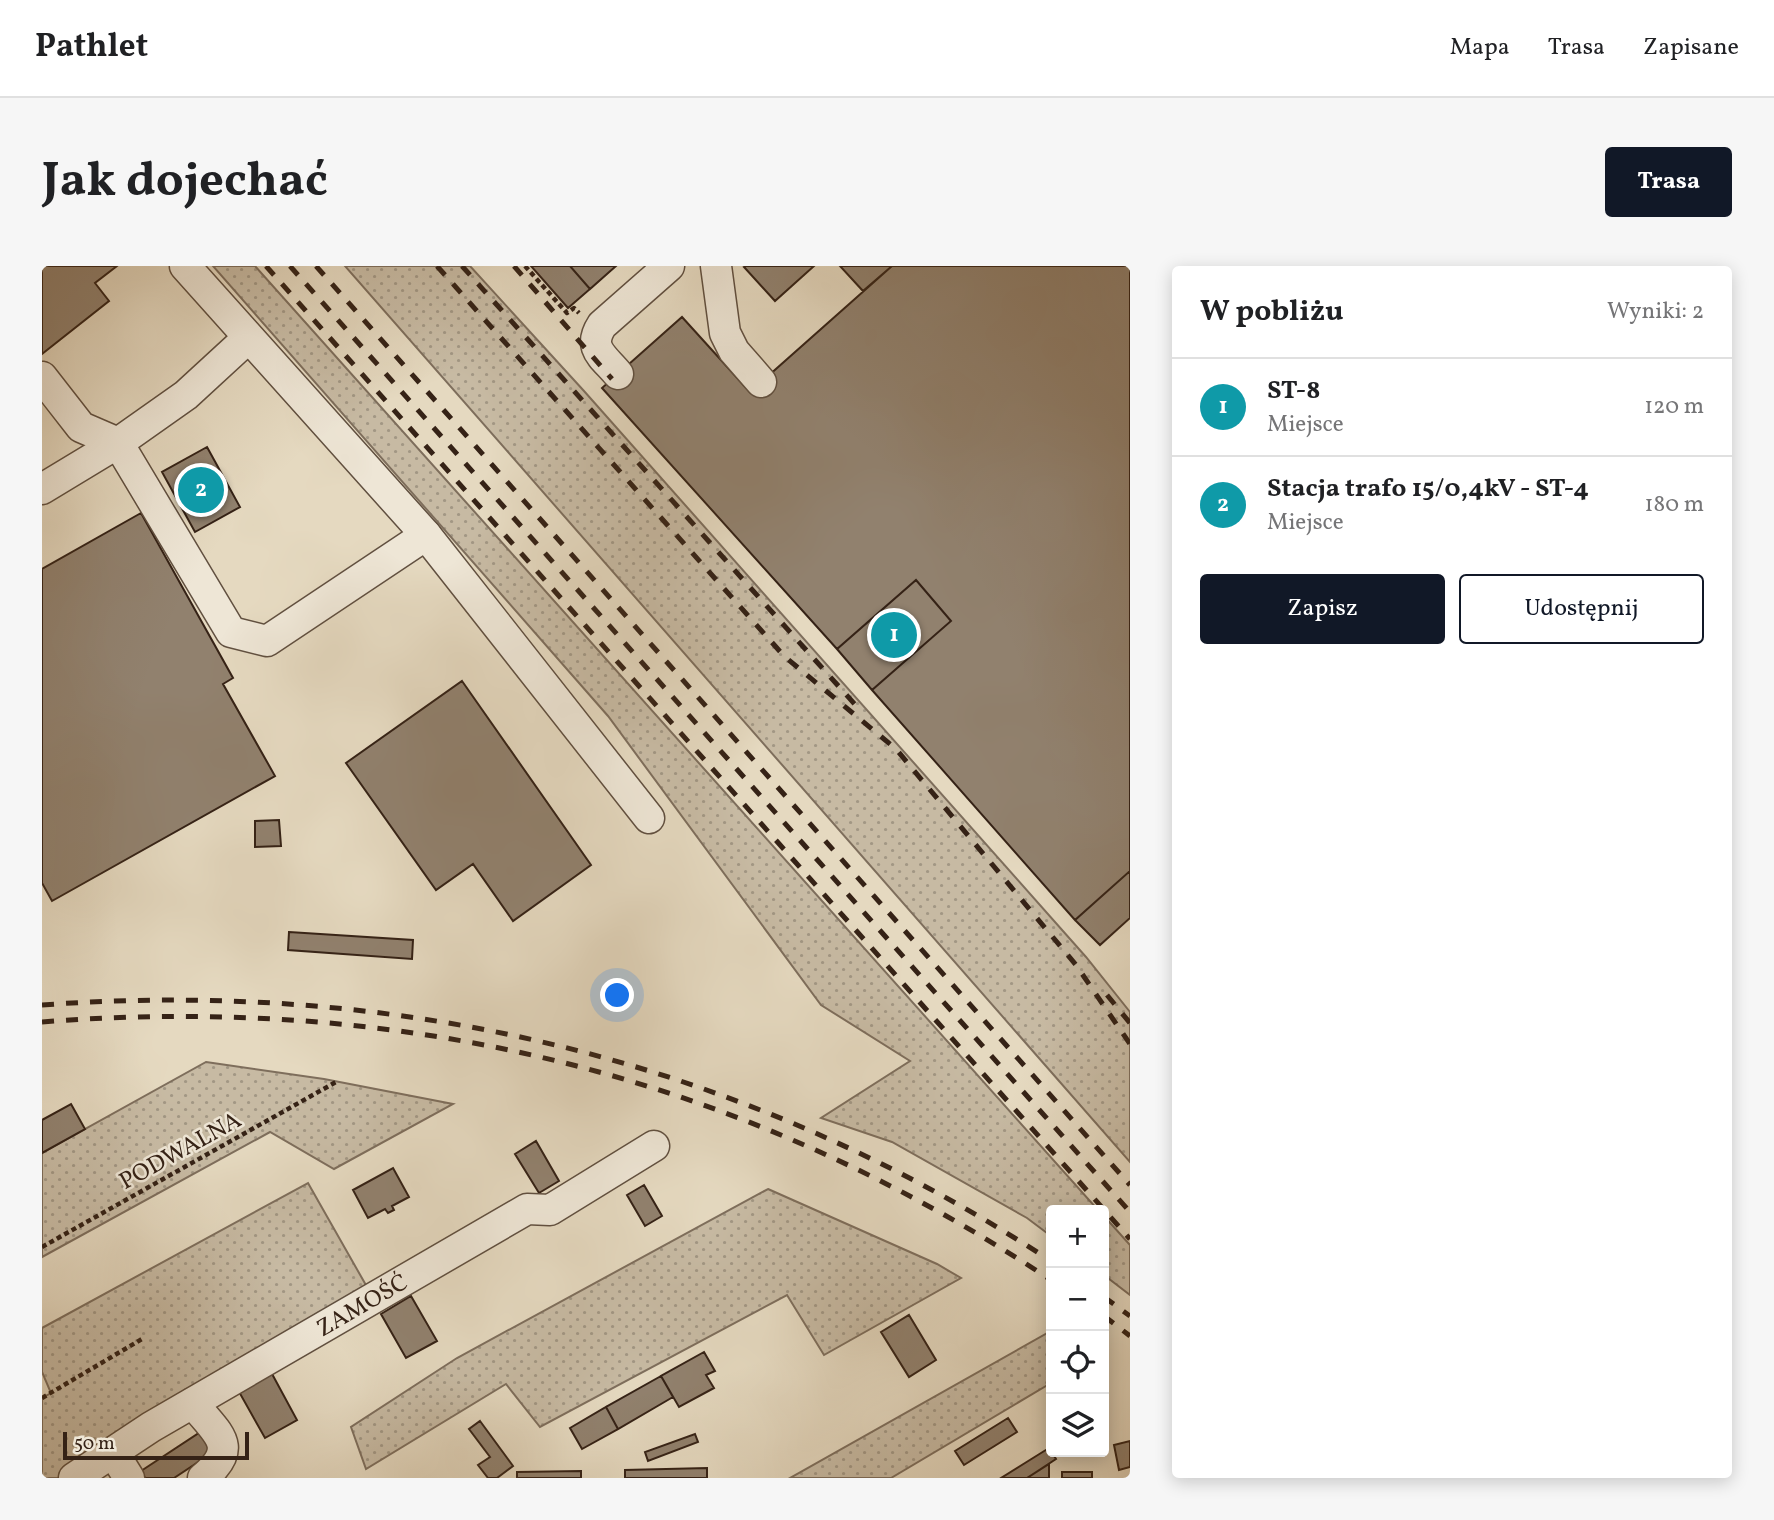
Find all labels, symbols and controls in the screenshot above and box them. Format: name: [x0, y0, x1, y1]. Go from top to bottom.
text: Pathlet: [35, 25, 148, 71]
text: Mapa: [1450, 31, 1510, 65]
text: Trasa: [1548, 31, 1605, 65]
text: Zapisane: [1643, 31, 1739, 65]
button: Trasa: [1605, 147, 1732, 217]
text: Jak dojechać: [42, 148, 328, 217]
text: W pobliżu: [1200, 291, 1343, 333]
text: Wyniki: 2: [1607, 296, 1704, 328]
text: ST-8: [1267, 373, 1320, 409]
text: 1: [1218, 391, 1228, 423]
text: 120 m: [1644, 391, 1704, 423]
text: Miejsce: [1267, 409, 1344, 441]
pin: 2: [178, 464, 224, 516]
text: Stacja trafo 15/0,4kV - ST-4: [1267, 471, 1589, 507]
text: 2: [1217, 489, 1229, 521]
text: 180 m: [1645, 489, 1704, 521]
text: Miejsce: [1267, 507, 1344, 539]
button: Zapisz: [1200, 574, 1445, 644]
button: Udostępnij: [1459, 574, 1704, 644]
pin: 1: [871, 609, 917, 661]
your location: [600, 978, 634, 1012]
street label: PODWALNA: [114, 1104, 248, 1199]
map controls: [1046, 1205, 1109, 1457]
button: +: [1046, 1205, 1109, 1268]
street label: ZAMOŚĆ: [311, 1267, 415, 1347]
button: −: [1046, 1268, 1109, 1331]
button: locate: [1046, 1331, 1109, 1394]
button: layers: [1046, 1394, 1109, 1457]
scale bar: [63, 1429, 248, 1461]
text: 50 m: [74, 1431, 115, 1457]

